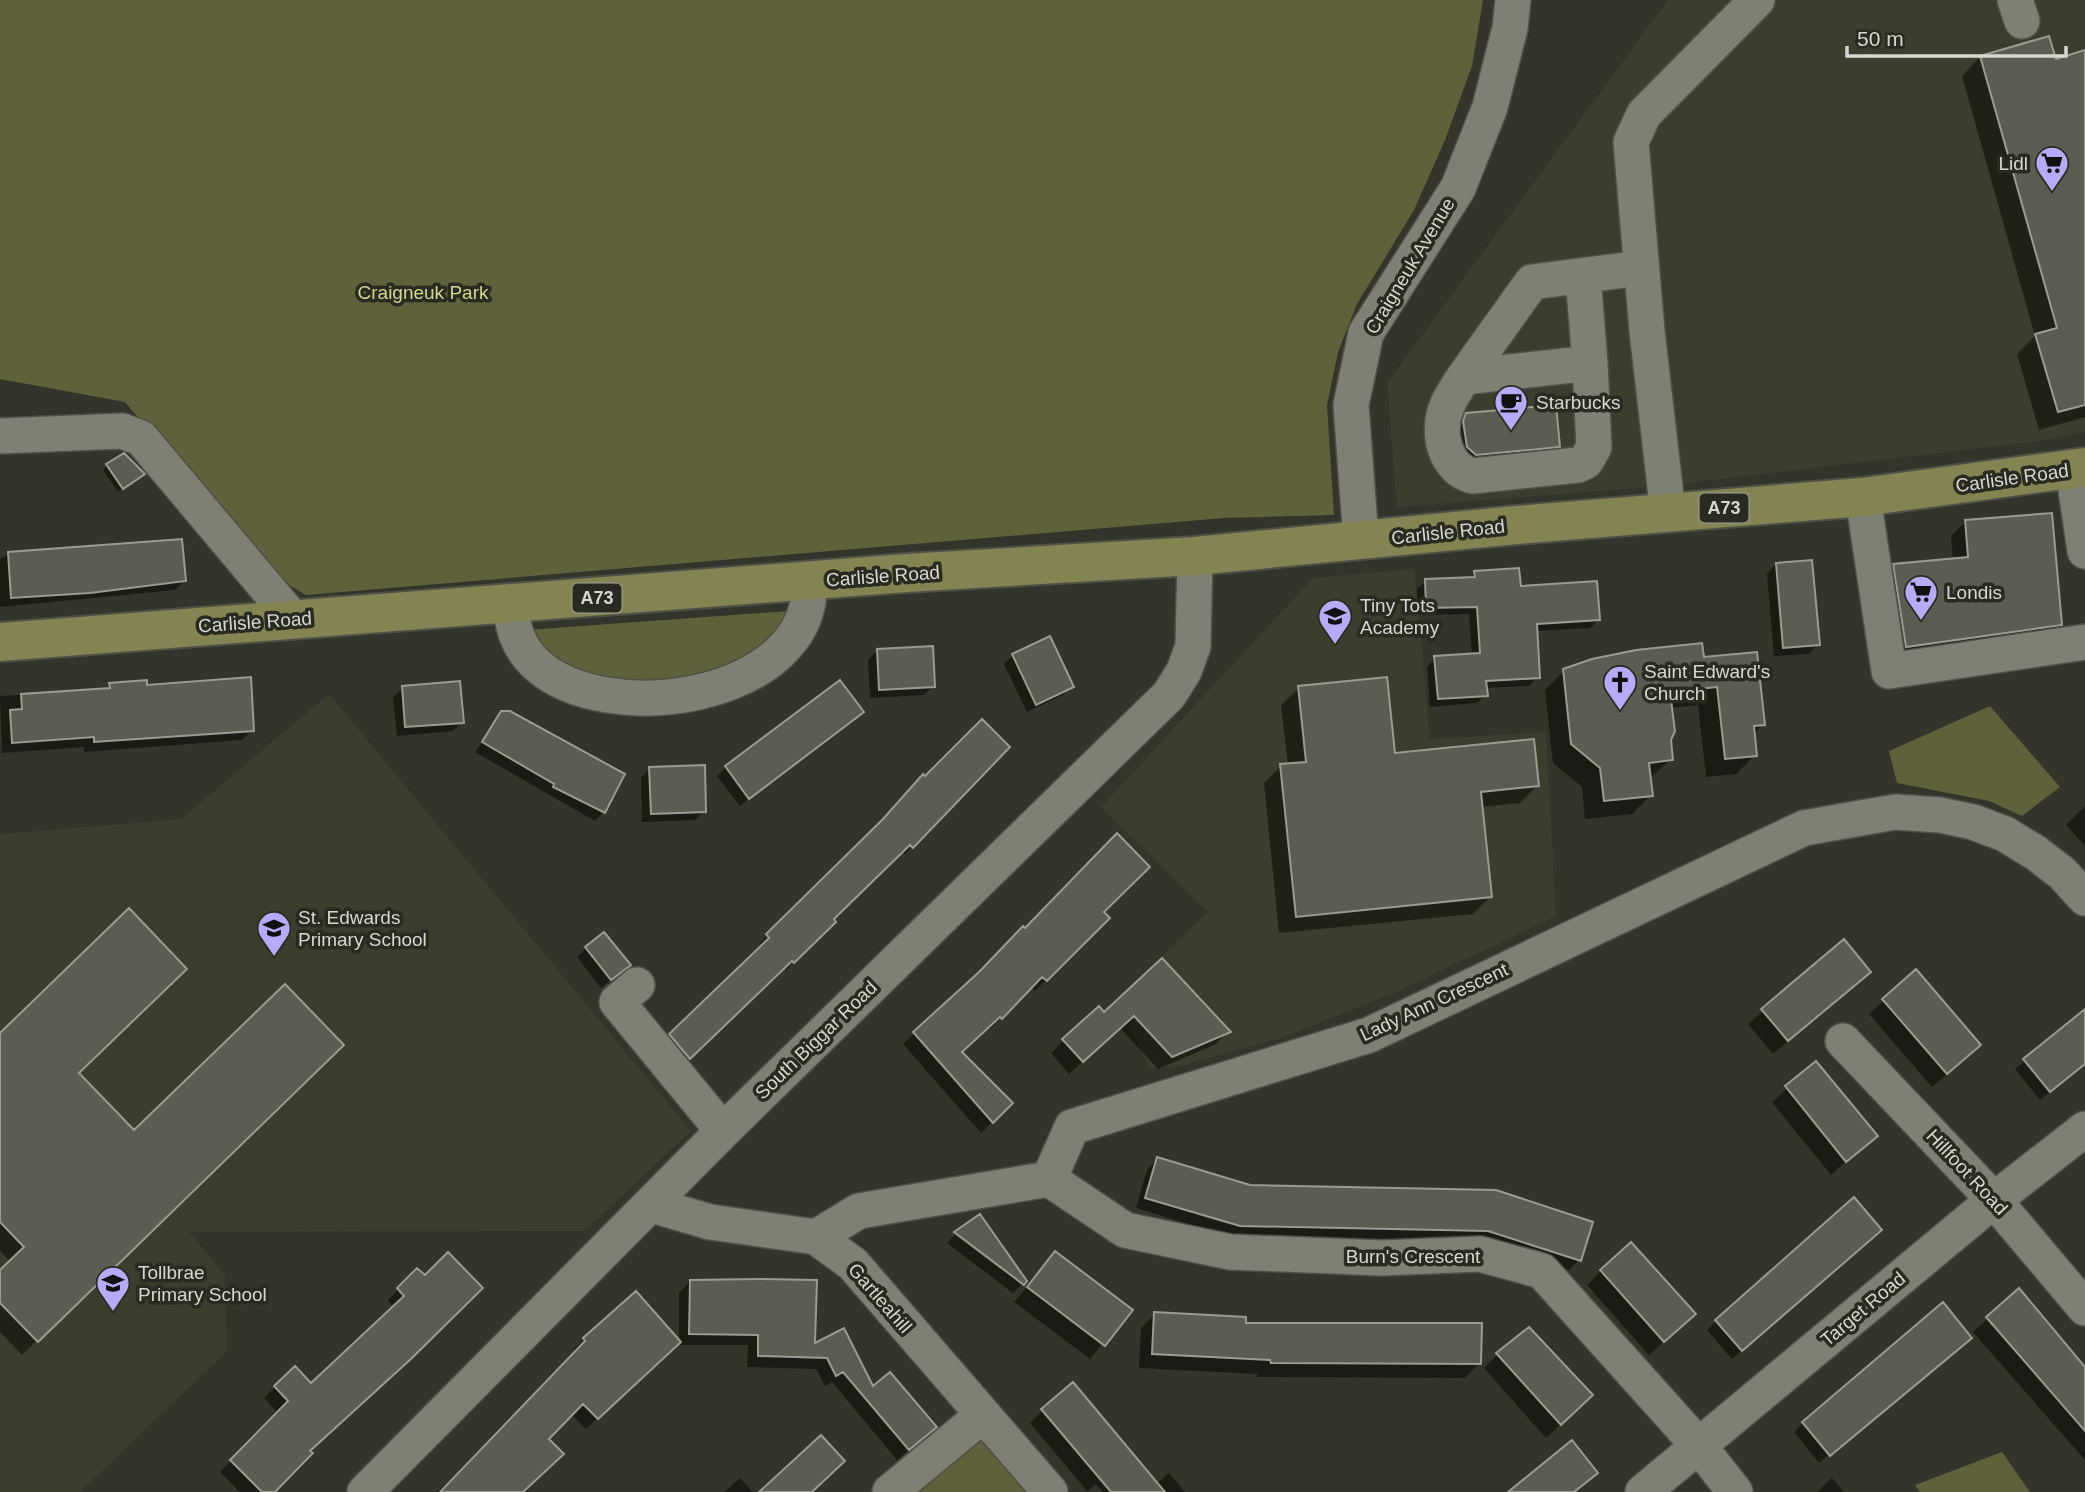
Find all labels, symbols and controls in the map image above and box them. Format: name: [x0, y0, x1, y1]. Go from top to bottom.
scale bar: [1847, 14, 2066, 58]
text: 50 m: [1857, 27, 1904, 50]
supermarket icon: Lidl: [2033, 144, 2071, 193]
place label: Lidl: [1998, 153, 2028, 174]
street label: Craigneuk Avenue: [1361, 194, 1459, 338]
park label: Craigneuk Park: [358, 282, 489, 303]
cafe icon: Starbucks: [1492, 383, 1530, 432]
place label: Starbucks: [1536, 392, 1620, 413]
street label: Carlisle Road: [1954, 460, 2070, 496]
road number: A73: [1700, 494, 1748, 522]
street label: Carlisle Road: [1390, 516, 1506, 548]
street label: Carlisle Road: [825, 562, 941, 590]
supermarket icon: Londis: [1902, 573, 1940, 622]
place label: Londis: [1946, 582, 2002, 603]
road number: A73: [572, 584, 622, 612]
place label: Tiny Tots Academy: [1360, 595, 1440, 638]
school or university icon: Tiny Tots Academy: [1316, 597, 1354, 646]
street label: Carlisle Road: [197, 608, 313, 636]
place label: Saint Edward's Church: [1644, 661, 1770, 704]
church icon: Saint Edward's Church: [1601, 663, 1639, 712]
place label: St. Edwards Primary School: [298, 907, 427, 950]
school or university icon: St. Edwards Primary School: [255, 909, 293, 958]
street label: Lady Ann Crescent: [1357, 958, 1512, 1045]
street label: South Biggar Road: [751, 977, 881, 1103]
street label: Hillfoot Road: [1922, 1125, 2012, 1219]
street label: Burn's Crescent: [1346, 1246, 1481, 1267]
street label: Gartleahill: [844, 1259, 916, 1337]
place label: Tollbrae Primary School: [138, 1262, 267, 1305]
school or university icon: Tollbrae Primary School: [94, 1264, 132, 1313]
street label: Target Road: [1817, 1268, 1909, 1350]

